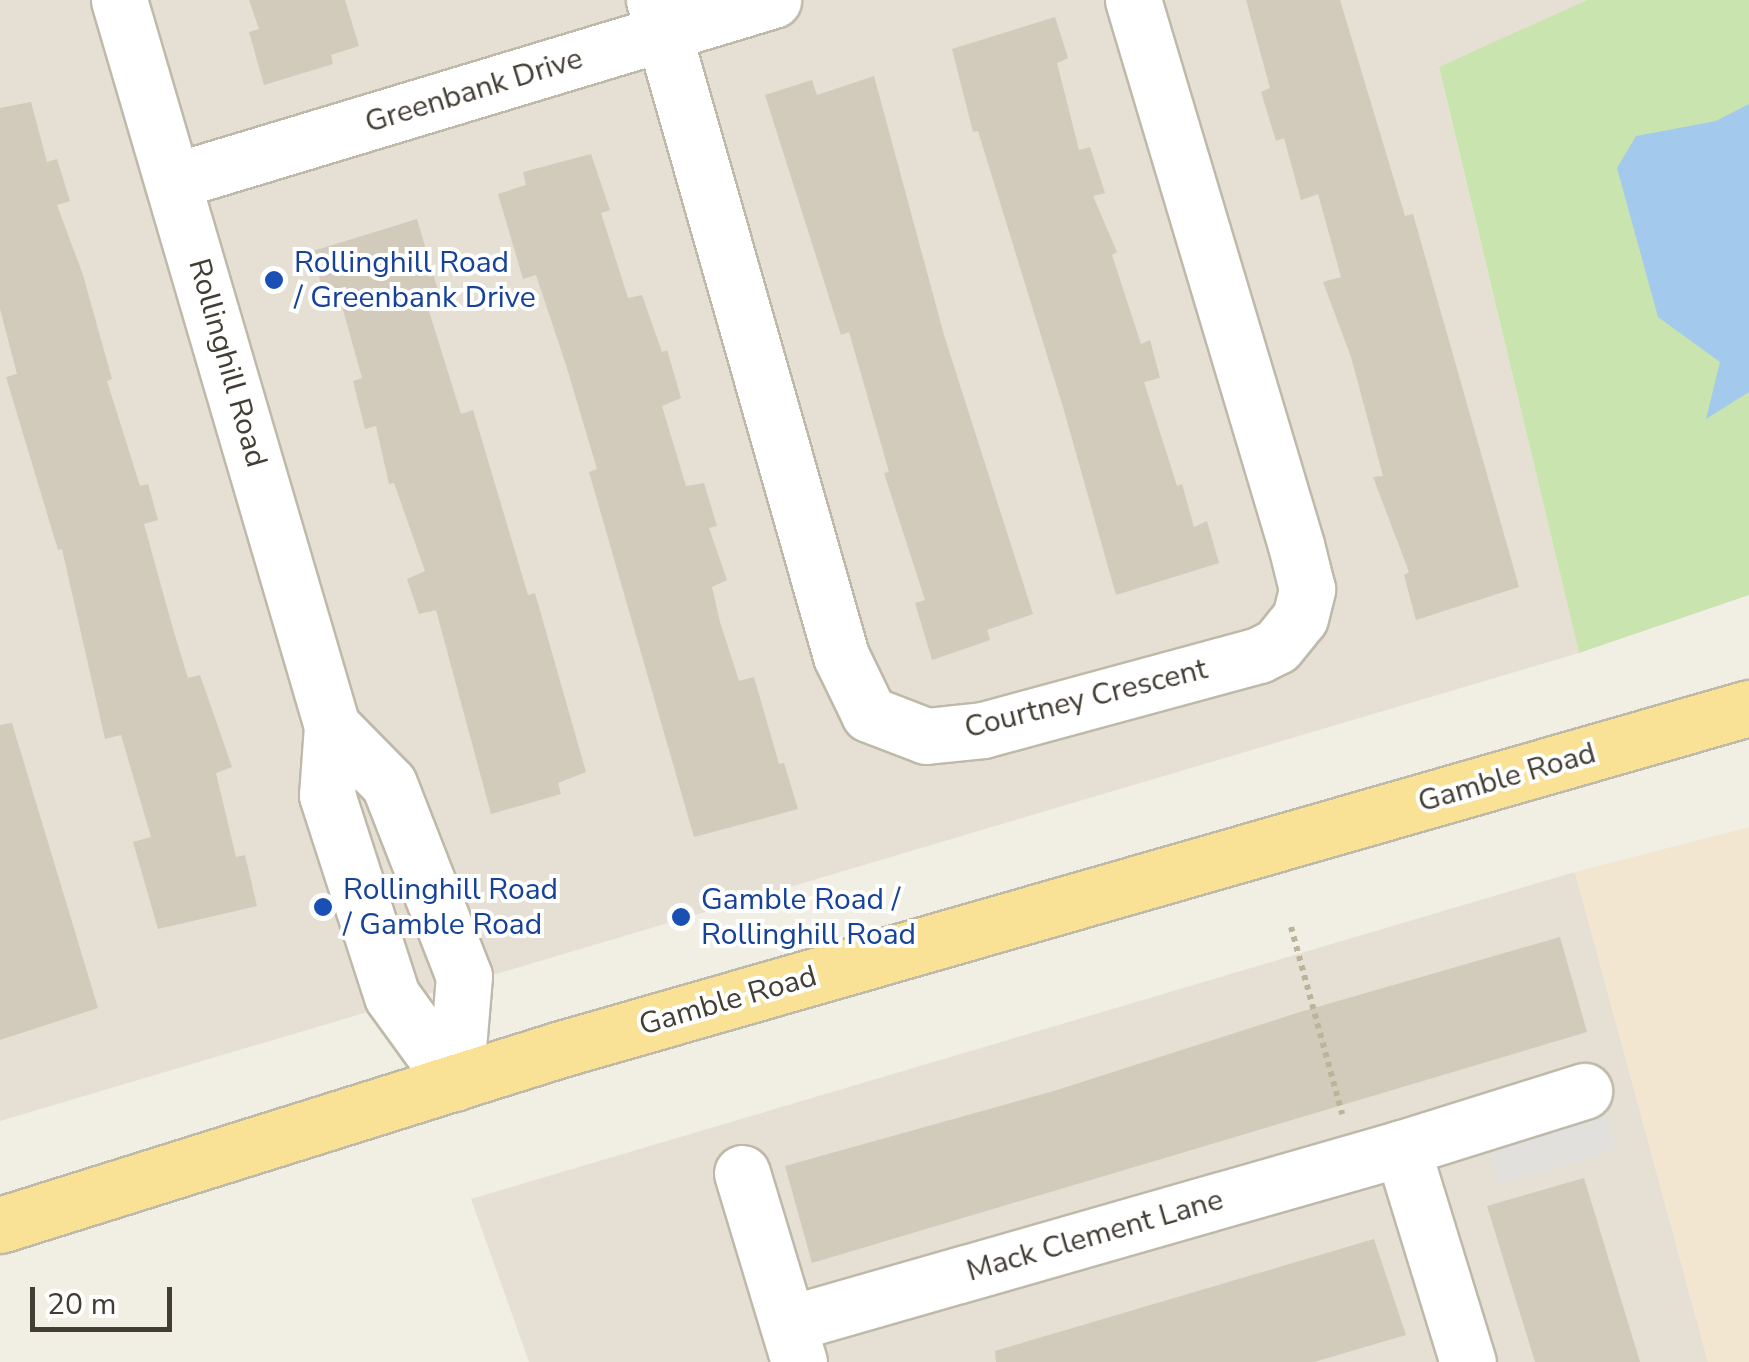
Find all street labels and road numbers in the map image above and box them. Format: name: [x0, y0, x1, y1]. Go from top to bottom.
street label: Greenbank Drive: [361, 41, 587, 141]
street label: Rollinghill Road: [180, 255, 274, 471]
street label: Courtney Crescent: [961, 651, 1211, 747]
street label: Gamble Road: [1414, 735, 1600, 821]
street label: Gamble Road: [635, 958, 821, 1044]
street label: Mack Clement Lane: [963, 1182, 1227, 1290]

